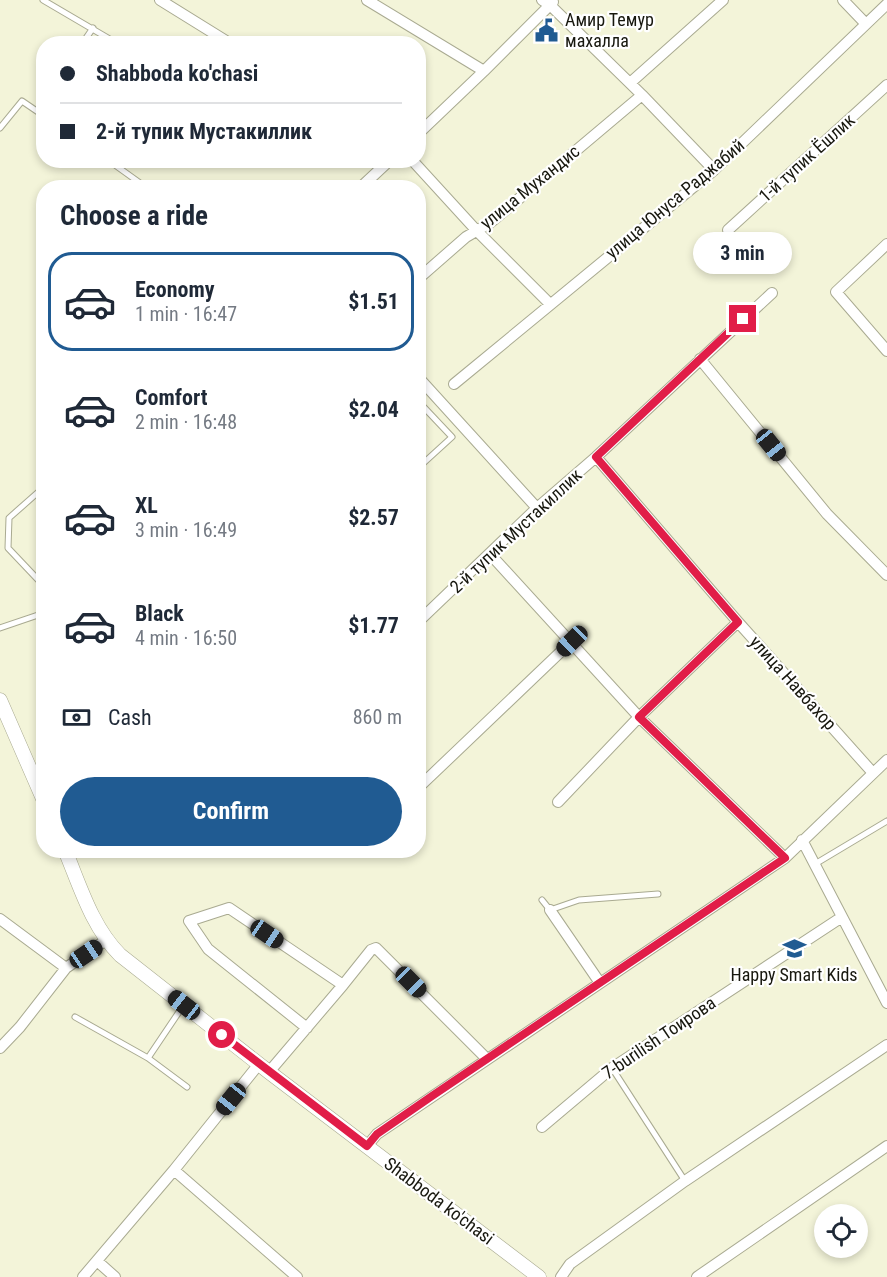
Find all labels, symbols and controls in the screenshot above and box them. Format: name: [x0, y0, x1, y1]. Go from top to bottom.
place label: Амир Темур махалла: [565, 9, 654, 51]
public building icon: Амир Темур махалла: [534, 17, 560, 43]
text: Shabboda ko'chasi: [96, 61, 258, 86]
street label: 1-й тупик Ёшлик: [754, 109, 859, 206]
text: 2-й тупик Мустакиллик: [96, 119, 312, 144]
street label: улица Юнуса Раджабий: [601, 134, 748, 263]
street label: улица Мухандис: [476, 140, 584, 233]
text: Choose a ride: [60, 200, 208, 232]
callout: 3 min: [694, 232, 792, 274]
text: 3 min: [720, 241, 765, 265]
icon: car: [63, 275, 117, 329]
text: Economy: [135, 277, 215, 302]
text: $1.51: [348, 289, 399, 314]
text: 1 min · 16:47: [135, 302, 237, 326]
route end: [729, 305, 756, 332]
icon: car: [63, 383, 117, 437]
text: Comfort: [135, 385, 208, 410]
text: $2.04: [348, 397, 399, 422]
text: 2 min · 16:48: [135, 410, 237, 434]
car: [753, 425, 789, 465]
street label: 2-й тупик Мустакиллик: [445, 464, 586, 597]
icon: car: [63, 491, 117, 545]
text: XL: [135, 493, 158, 518]
text: $2.57: [348, 505, 399, 530]
text: 3 min · 16:49: [135, 518, 237, 542]
icon: car: [63, 599, 117, 653]
text: Black: [135, 601, 184, 626]
text: $1.77: [348, 613, 399, 638]
car: [553, 622, 591, 660]
text: 4 min · 16:50: [135, 626, 237, 650]
street label: улица Навбахор: [746, 631, 841, 734]
icon: cash: [60, 701, 93, 734]
text: Cash: [108, 705, 152, 730]
text: 860 m: [353, 705, 402, 729]
button: Confirm: [60, 777, 402, 846]
car: [247, 916, 287, 952]
car: [66, 936, 106, 972]
school or university icon: Happy Smart Kids: [781, 936, 807, 962]
car: [392, 963, 430, 1001]
place label: Happy Smart Kids: [730, 964, 858, 985]
car: [164, 987, 204, 1023]
street label: 7-burilish Тоирова: [598, 992, 719, 1083]
route start: [208, 1021, 235, 1048]
car: [213, 1079, 249, 1119]
street label: Shabboda ko'chasi: [380, 1153, 498, 1249]
map controls: [814, 1204, 868, 1258]
button: locate: [814, 1204, 868, 1258]

